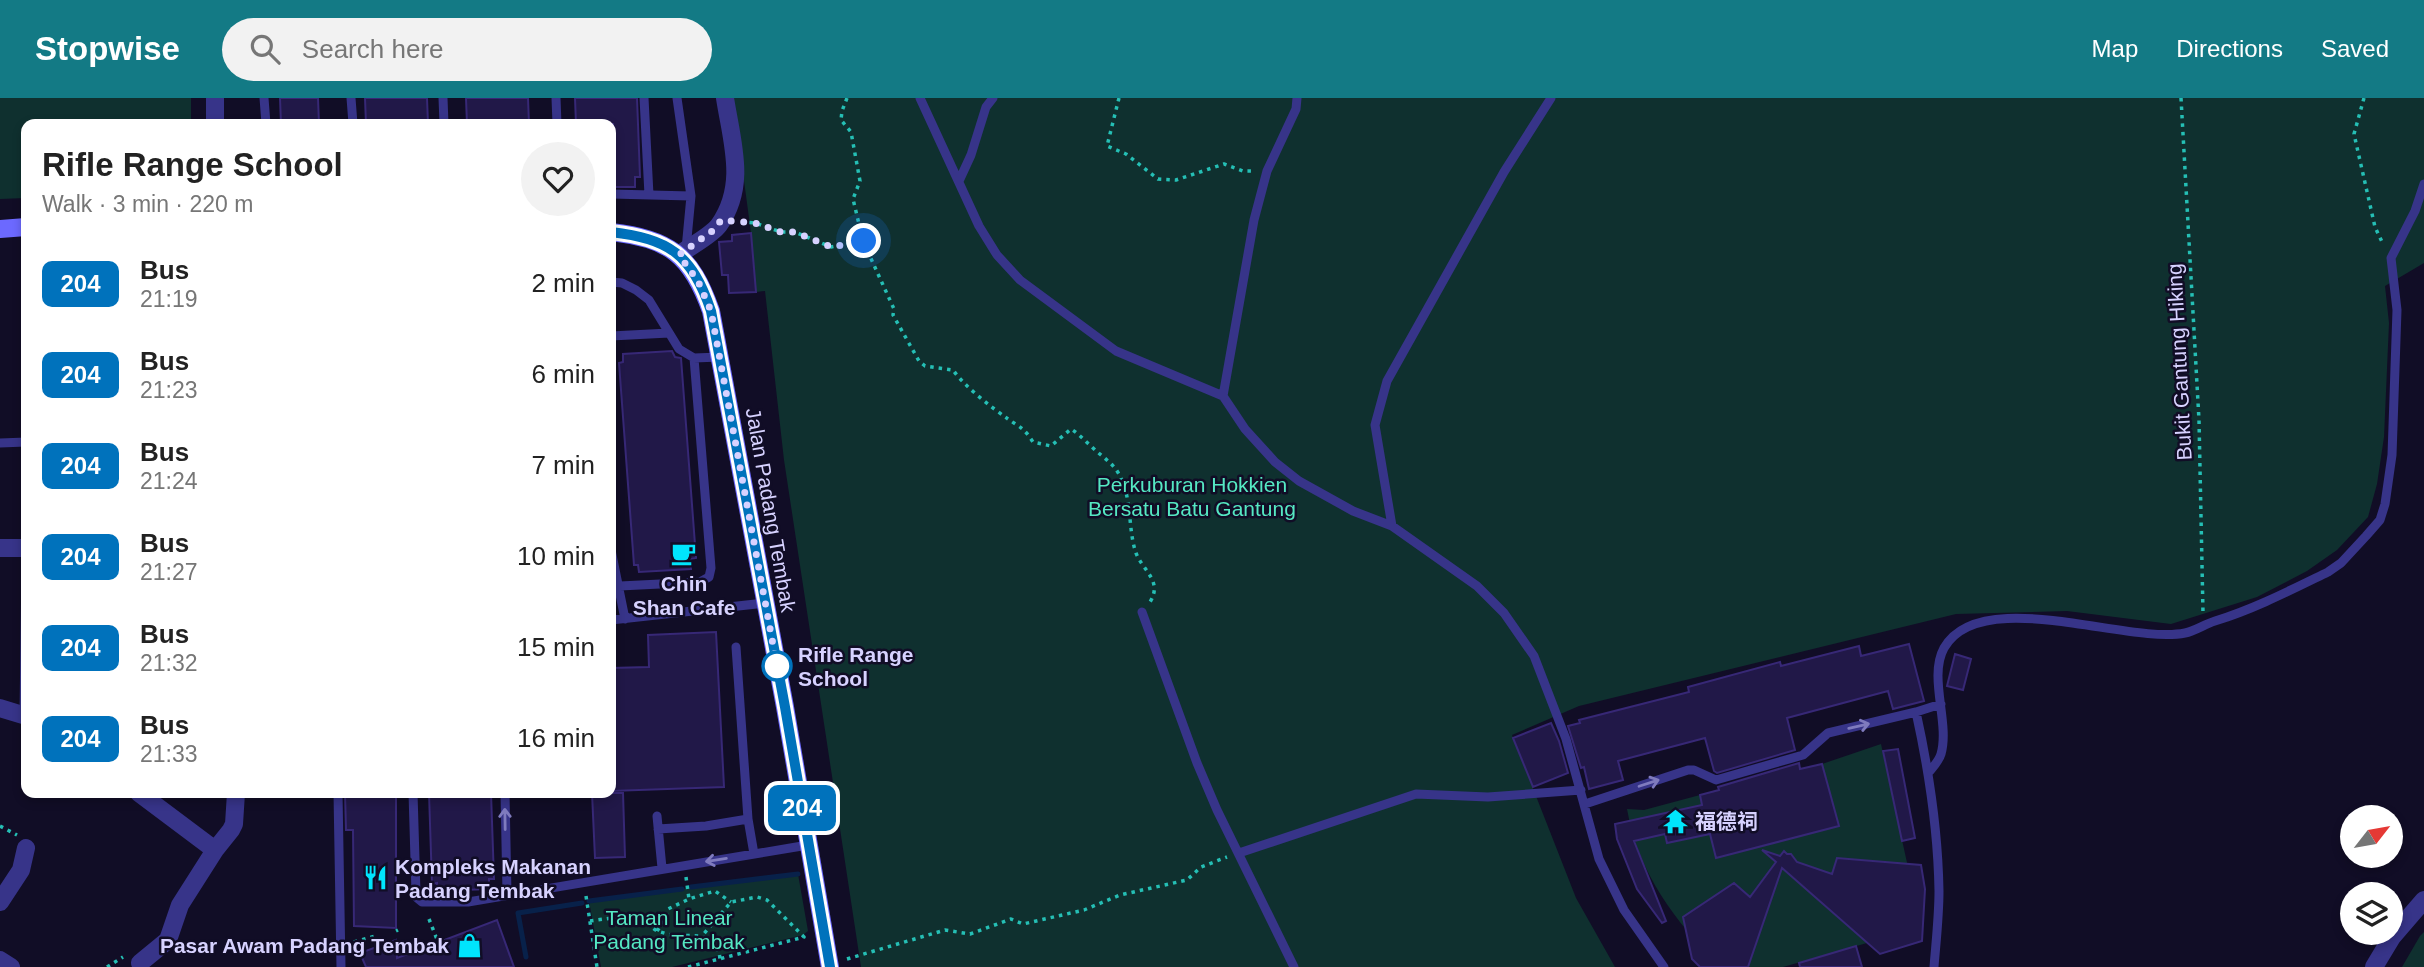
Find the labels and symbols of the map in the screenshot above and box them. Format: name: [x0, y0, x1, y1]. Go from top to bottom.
your location: [846, 223, 881, 258]
street label: Bukit Gantung Hiking: [2162, 263, 2196, 461]
street label: Jalan Padang Tembak: [742, 406, 800, 615]
park label: Perkuburan Hokkien Bersatu Batu Gantung: [1088, 473, 1296, 520]
cafe icon: Chin Shan Cafe: [670, 540, 698, 568]
place label: Chin Shan Cafe: [633, 572, 735, 619]
place label: Rifle Range School: [798, 643, 914, 690]
marker: Rifle Range School: [762, 651, 792, 681]
one-way arrow: [1847, 718, 1870, 732]
one-way arrow: [1638, 775, 1660, 788]
line badge: 204: [762, 785, 842, 831]
north arrow: [2340, 805, 2403, 868]
temple icon: 福德祠: [1661, 807, 1689, 835]
one-way arrow: [498, 808, 512, 831]
place label: 福德祠: [1695, 810, 1758, 833]
one-way arrow: [705, 854, 728, 867]
place label: Kompleks Makanan Padang Tembak: [395, 855, 591, 902]
restaurant icon: Kompleks Makanan Padang Tembak: [361, 864, 389, 892]
park label: Taman Linear Padang Tembak: [593, 906, 745, 953]
shop icon: Pasar Awam Padang Tembak: [455, 931, 483, 959]
place label: Pasar Awam Padang Tembak: [160, 934, 449, 957]

